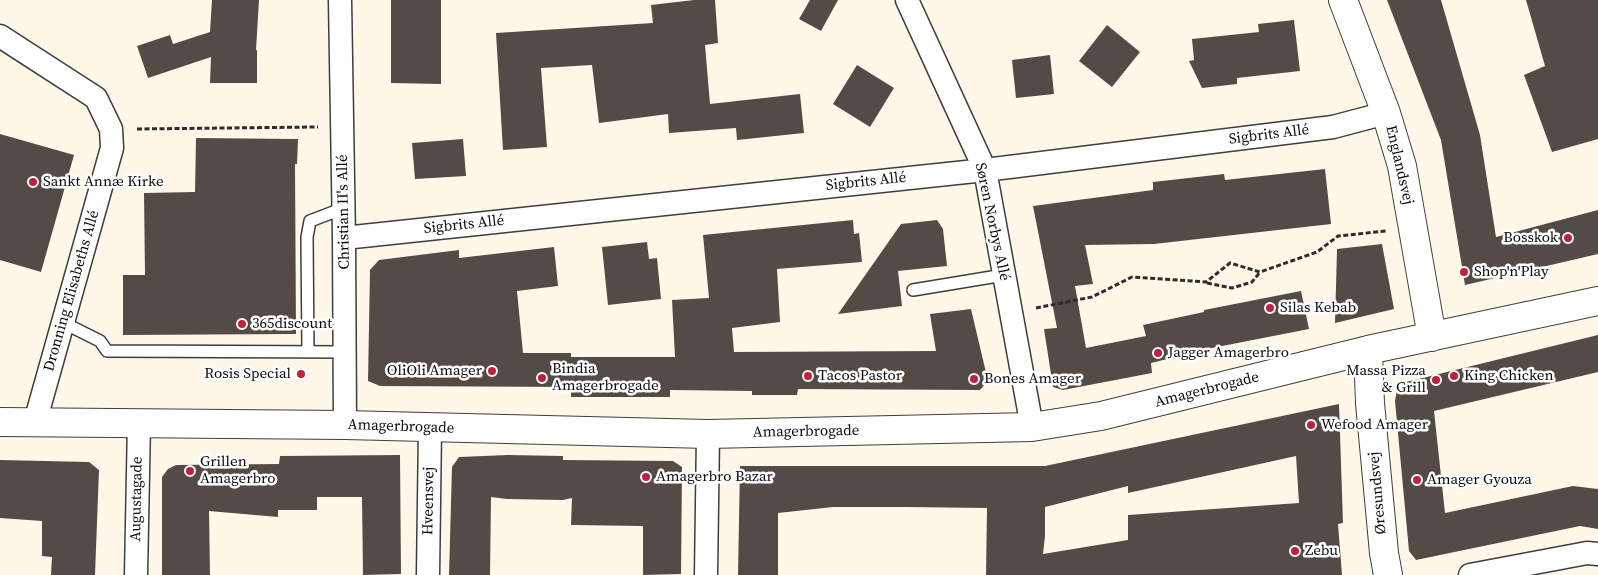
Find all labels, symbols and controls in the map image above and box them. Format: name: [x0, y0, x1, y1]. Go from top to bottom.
street label: Sigbrits Allé: [1228, 121, 1310, 149]
street label: Englandsvej: [1381, 124, 1417, 206]
street label: Christian II's Allé: [334, 154, 354, 270]
street label: Søren Norbys Allé: [971, 161, 1013, 283]
street label: Sigbrits Allé: [825, 169, 907, 195]
place label: Sankt Annæ Kirke: [43, 173, 164, 191]
marker: Sankt Annæ Kirke: [27, 176, 39, 188]
street label: Dronning Elisabeths Allé: [40, 208, 104, 374]
street label: Sigbrits Allé: [423, 212, 505, 238]
place label: Bosskok: [1503, 229, 1558, 247]
marker: Bosskok: [1562, 232, 1574, 244]
place label: Shop'n'Play: [1474, 263, 1549, 281]
marker: Shop'n'Play: [1458, 266, 1470, 278]
place label: Silas Kebab: [1280, 299, 1356, 317]
marker: Silas Kebab: [1264, 302, 1276, 314]
place label: 365discount: [252, 315, 332, 333]
marker: 365discount: [236, 318, 248, 330]
place label: Jagger Amagerbro: [1168, 344, 1289, 362]
marker: Jagger Amagerbro: [1152, 347, 1164, 359]
place label: Bindia Amagerbrogade: [552, 360, 659, 395]
place label: OliOli Amager: [387, 362, 482, 380]
place label: Massa Pizza & Grill: [1346, 362, 1426, 397]
place label: Rosis Special: [204, 365, 291, 383]
marker: OliOli Amager: [486, 365, 498, 377]
place label: Tacos Pastor: [818, 367, 902, 385]
place label: King Chicken: [1464, 367, 1554, 385]
marker: Rosis Special: [295, 368, 307, 380]
street label: Amagerbrogade: [1153, 368, 1261, 412]
marker: Tacos Pastor: [802, 370, 814, 382]
place label: Bones Amager: [984, 370, 1081, 388]
marker: King Chicken: [1448, 370, 1460, 382]
marker: Bindia Amagerbrogade: [536, 372, 548, 384]
marker: Bones Amager: [968, 373, 980, 385]
marker: Massa Pizza & Grill: [1430, 374, 1442, 386]
street label: Amagerbrogade: [347, 416, 455, 438]
place label: Wefood Amager: [1321, 416, 1428, 434]
marker: Wefood Amager: [1305, 419, 1317, 431]
street label: Amagerbrogade: [752, 422, 860, 442]
street label: Øresundsvej: [1365, 451, 1391, 535]
place label: Grillen Amagerbro: [200, 453, 275, 488]
street label: Augustagade: [127, 456, 147, 542]
marker: Grillen Amagerbro: [184, 465, 196, 477]
street label: Hveensvej: [419, 467, 439, 535]
place label: Amagerbro Bazar: [656, 468, 773, 486]
marker: Amagerbro Bazar: [640, 471, 652, 483]
place label: Amager Gyouza: [1427, 471, 1532, 489]
marker: Amager Gyouza: [1411, 474, 1423, 486]
place label: Zebu: [1305, 542, 1338, 560]
marker: Zebu: [1289, 545, 1301, 557]

